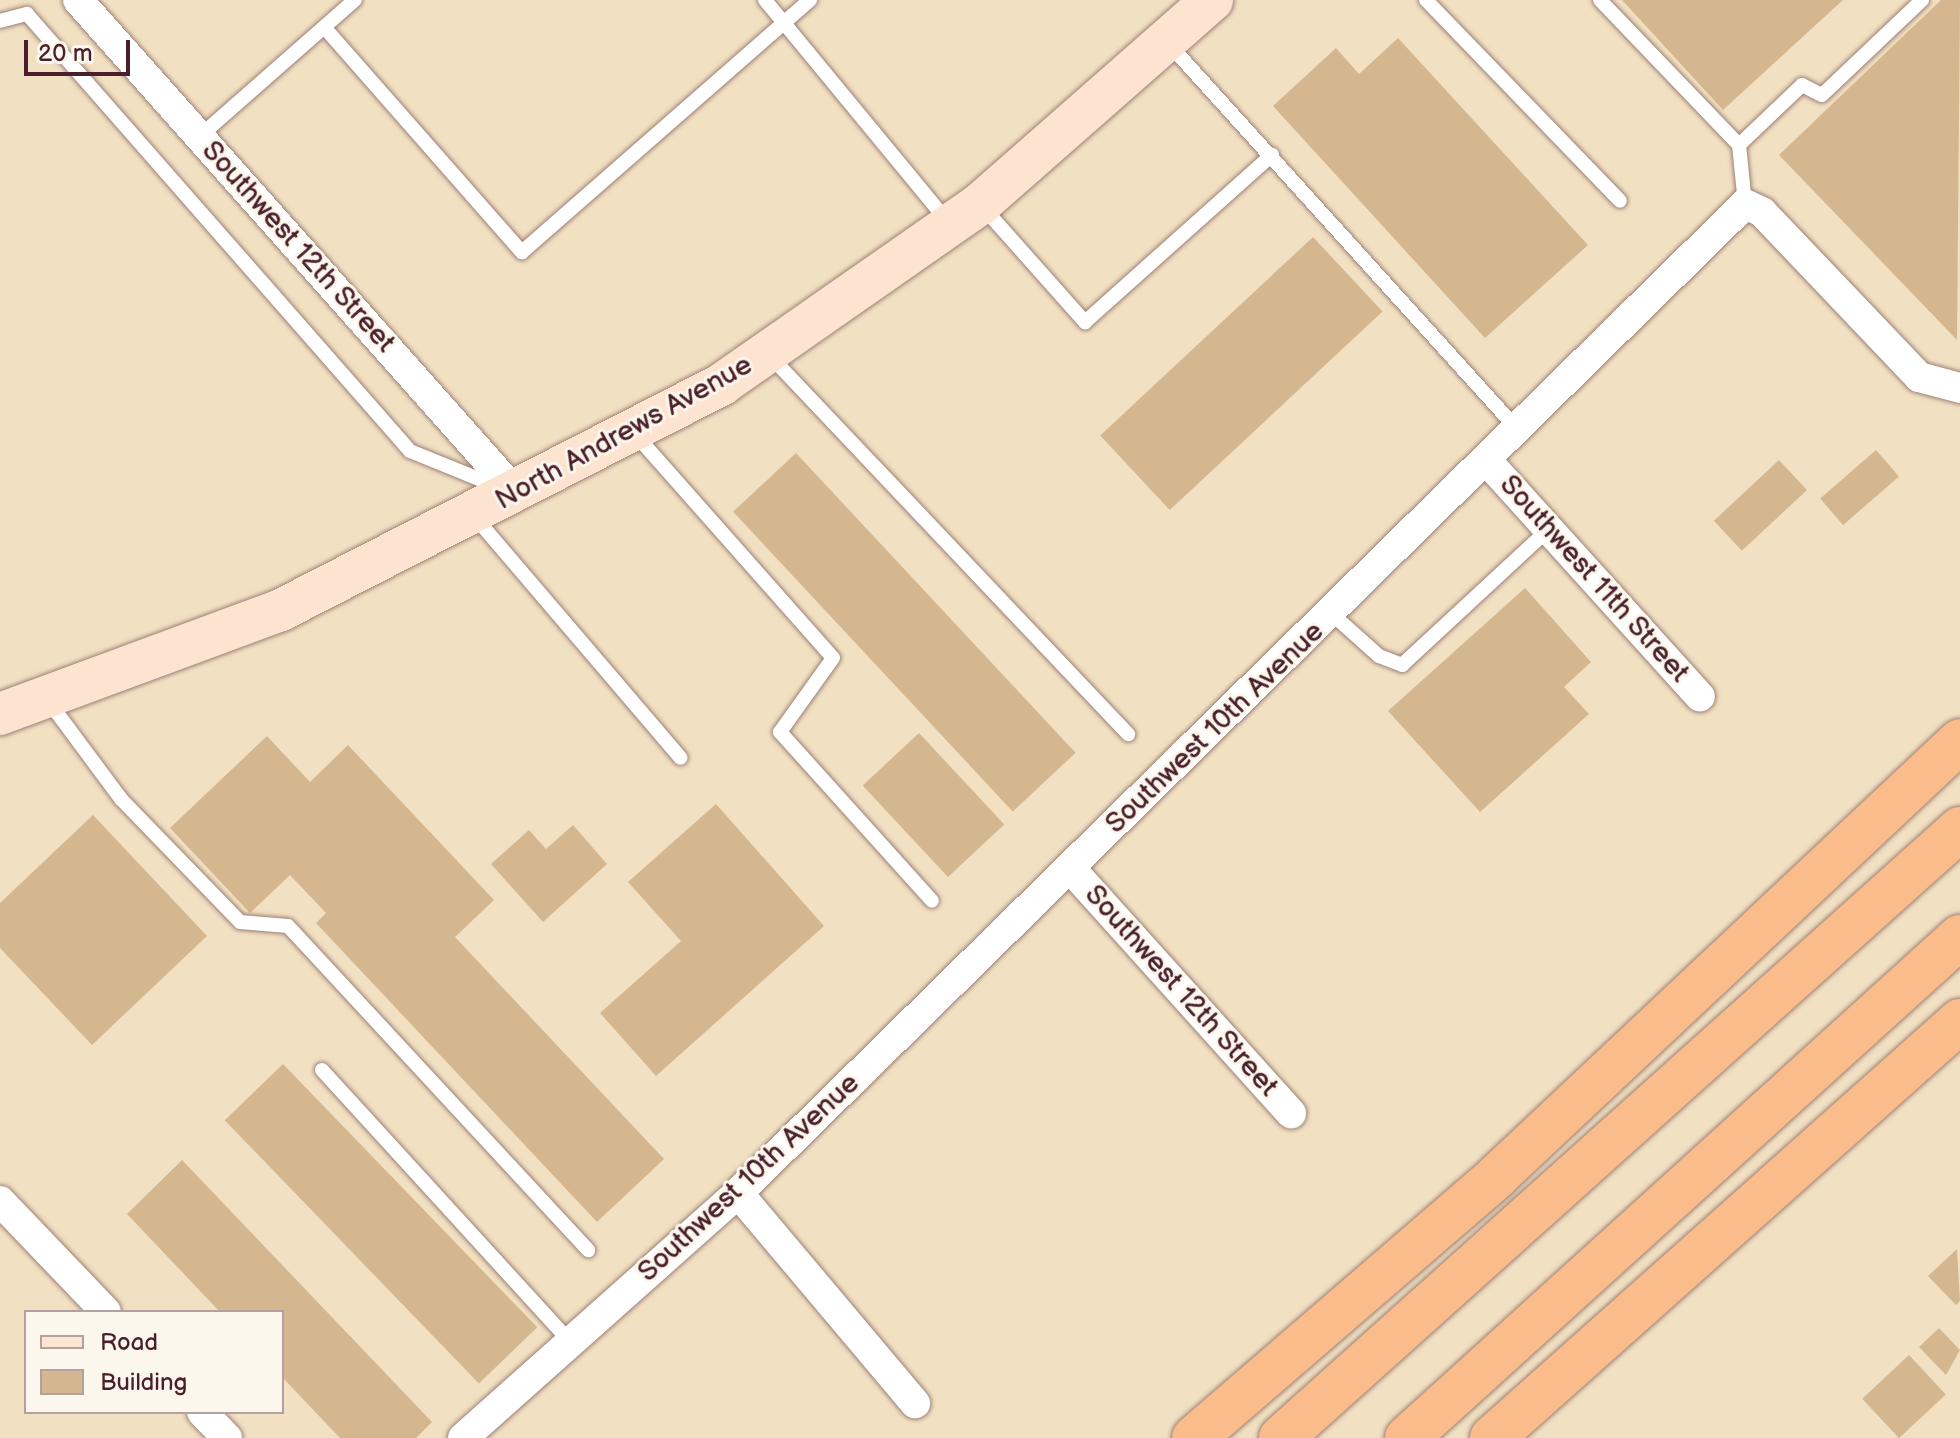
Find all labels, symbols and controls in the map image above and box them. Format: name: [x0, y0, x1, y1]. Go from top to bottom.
scale bar: [28, 24, 134, 74]
text: 20 m: [38, 39, 93, 68]
street label: Southwest 12th Street: [194, 134, 402, 360]
street label: North Andrews Avenue: [490, 348, 758, 518]
street label: Southwest 11th Street: [1492, 468, 1696, 690]
street label: Southwest 10th Avenue: [1099, 615, 1331, 841]
street label: Southwest 12th Street: [1077, 878, 1285, 1104]
street label: Southwest 10th Avenue: [631, 1067, 867, 1289]
legend: [24, 1310, 284, 1414]
text: Road: [100, 1328, 158, 1357]
text: Building: [100, 1368, 187, 1397]

